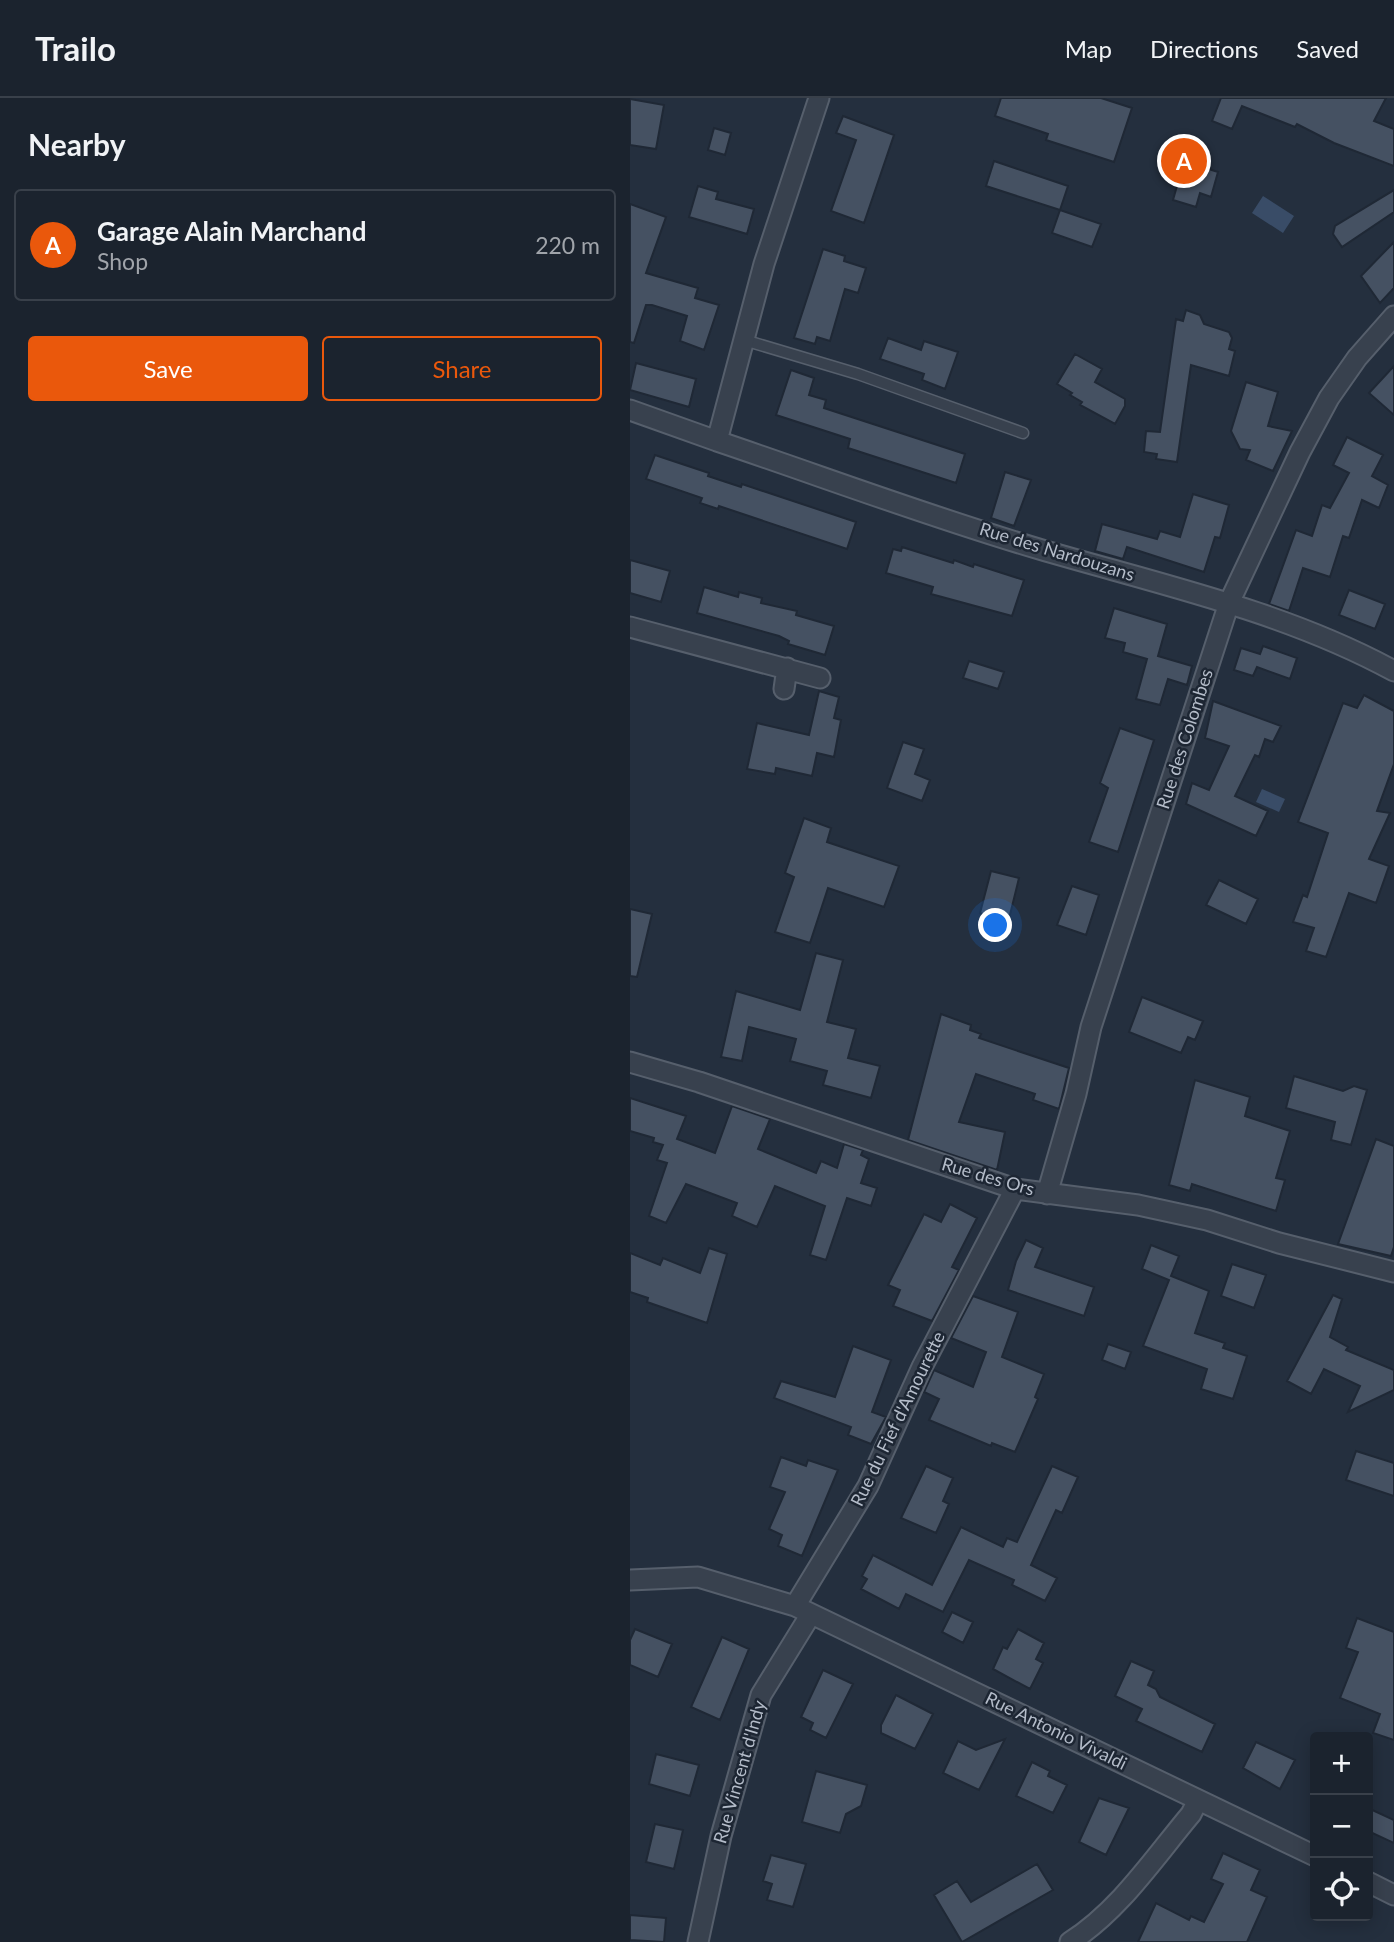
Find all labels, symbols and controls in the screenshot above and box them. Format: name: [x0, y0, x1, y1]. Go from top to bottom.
text: Trailo: [35, 28, 116, 68]
text: Map: [1065, 34, 1112, 63]
text: Directions: [1150, 34, 1258, 63]
text: Saved: [1296, 34, 1359, 63]
text: Nearby: [28, 126, 126, 162]
pin: A: [1161, 135, 1207, 187]
text: Garage Alain Marchand: [97, 215, 366, 247]
text: A: [45, 231, 61, 259]
text: 220 m: [535, 231, 600, 259]
text: Shop: [97, 247, 148, 275]
button: Save: [28, 336, 308, 401]
button: Share: [322, 336, 602, 401]
street label: Rue des Nardouzans: [977, 517, 1138, 585]
street label: Rue des Colombes: [1151, 666, 1217, 811]
your location: [978, 908, 1012, 942]
street label: Rue des Ors: [939, 1152, 1037, 1200]
street label: Rue du Fief d'Amourette: [845, 1328, 949, 1509]
street label: Rue Antonio Vivaldi: [982, 1686, 1131, 1774]
street label: Rue Vincent d'Indy: [708, 1697, 770, 1846]
map controls: [1310, 1732, 1373, 1921]
button: +: [1310, 1732, 1373, 1795]
button: −: [1310, 1795, 1373, 1858]
button: locate: [1310, 1858, 1373, 1921]

